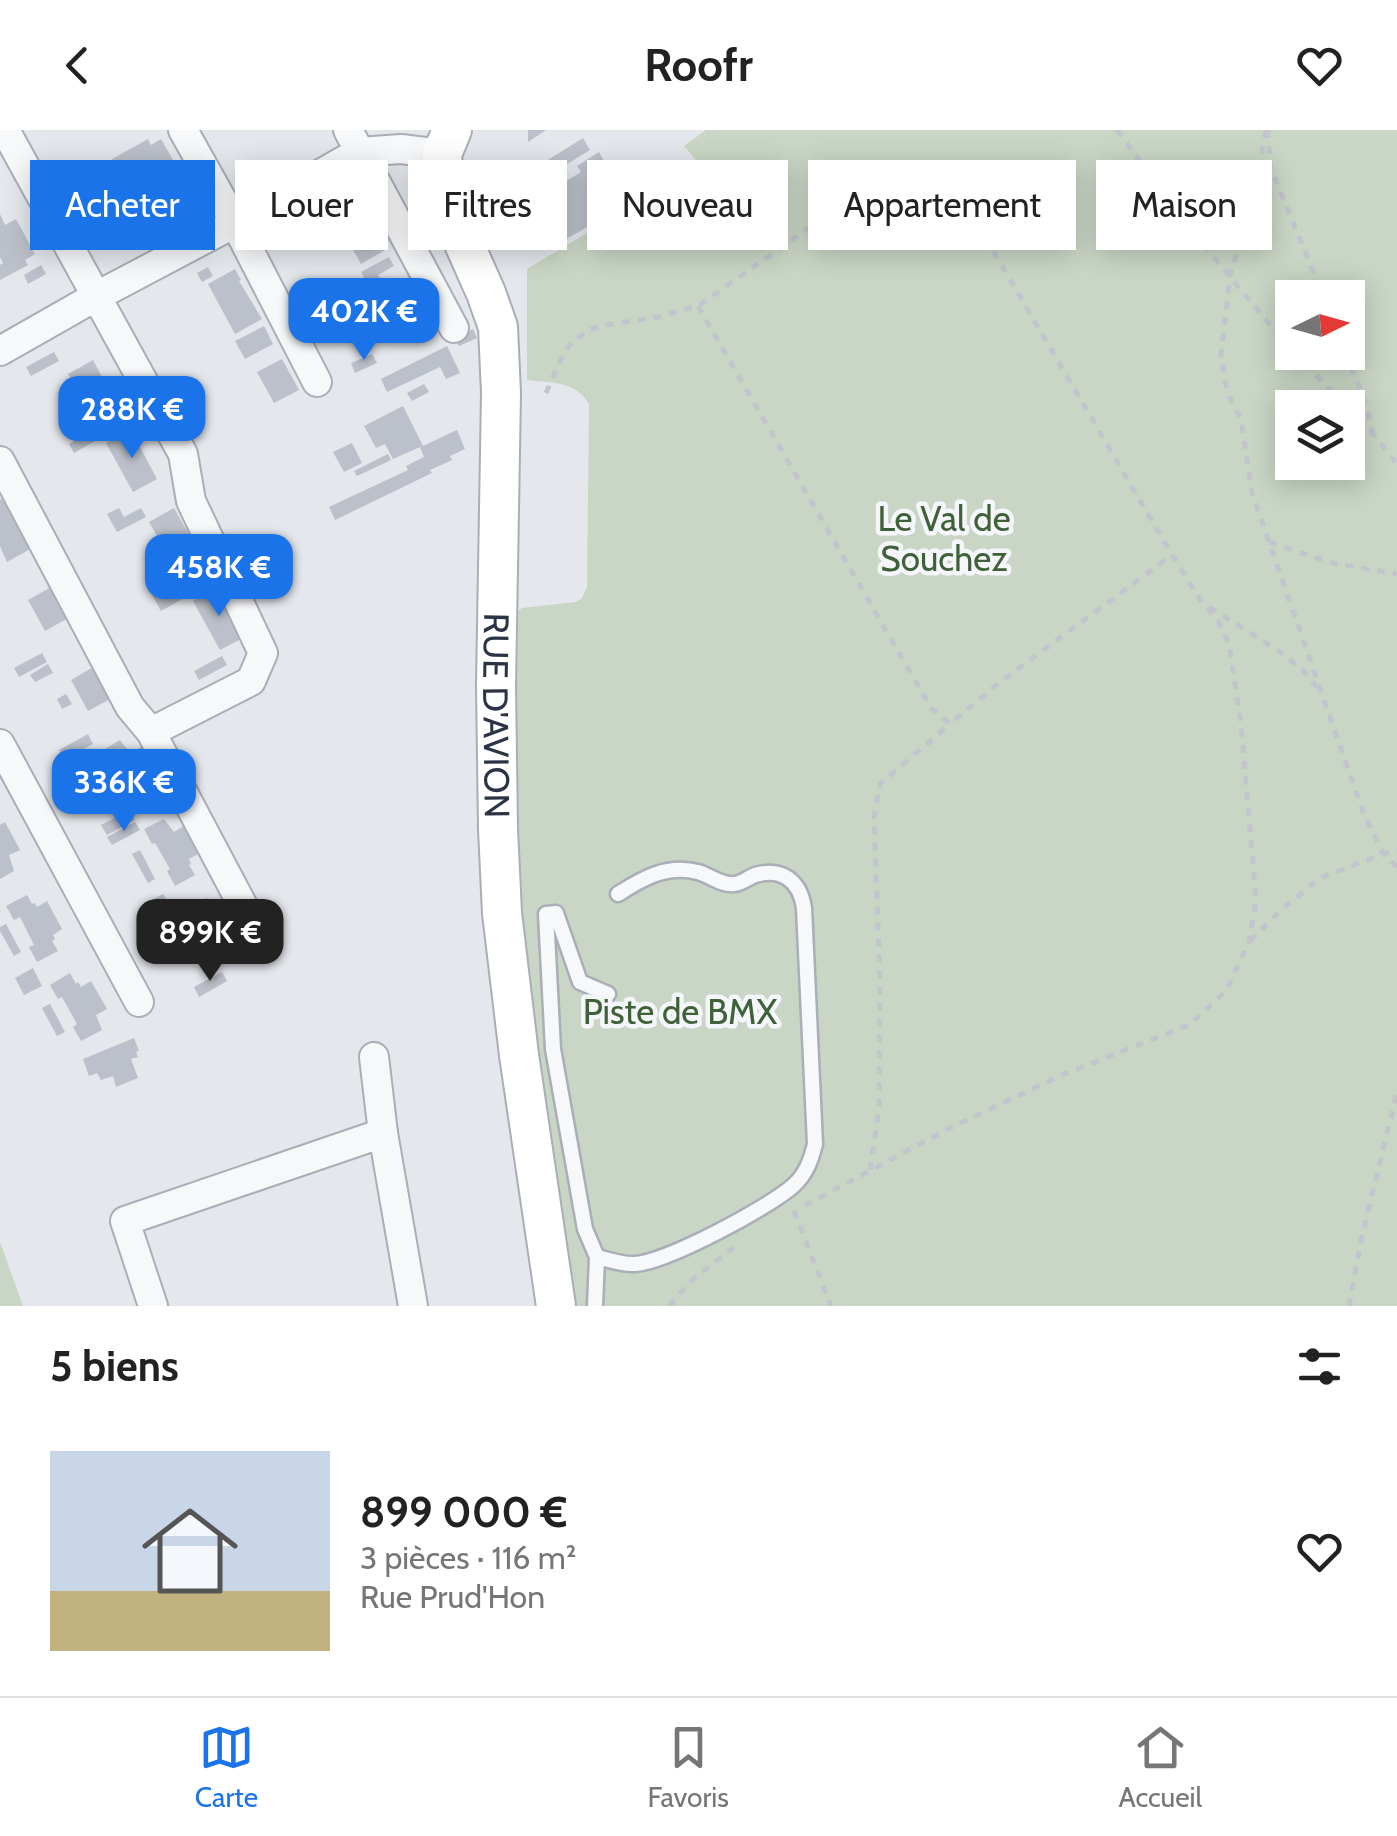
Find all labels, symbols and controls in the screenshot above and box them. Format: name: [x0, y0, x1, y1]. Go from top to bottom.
icon: back: [50, 38, 105, 93]
text: Roofr: [644, 38, 753, 92]
icon: heart: [1292, 38, 1347, 93]
chip: Acheter: [30, 160, 215, 250]
chip: Louer: [235, 160, 388, 250]
chip: Filtres: [408, 160, 567, 250]
chip: Nouveau: [587, 160, 788, 250]
chip: Appartement: [808, 160, 1076, 250]
chip: Maison: [1096, 160, 1272, 250]
pin: 402K €: [283, 278, 445, 363]
north arrow: [1275, 280, 1365, 370]
map controls: [1275, 280, 1365, 480]
text: 402K €: [310, 291, 418, 330]
pin: 288K €: [51, 376, 213, 461]
text: 288K €: [80, 389, 184, 428]
button: layers: [1275, 390, 1365, 480]
park label: Le Val de Souchez: [877, 497, 1011, 580]
pin: 458K €: [138, 534, 300, 619]
text: 458K €: [167, 547, 271, 586]
street label: RUE D'AVION: [474, 612, 519, 818]
pin: 336K €: [43, 749, 205, 834]
text: 336K €: [74, 762, 174, 801]
pin: 899K €: [129, 899, 291, 984]
text: 899K €: [158, 912, 262, 951]
park label: Piste de BMX: [583, 990, 777, 1033]
icon: filters: [1292, 1339, 1347, 1394]
text: 5 biens: [50, 1340, 179, 1392]
text: 899 000 €: [360, 1486, 567, 1538]
icon: home: [130, 1491, 250, 1611]
icon: heart: [1292, 1524, 1347, 1579]
text: 3 pièces · 116 m²: [360, 1538, 576, 1577]
text: Rue Prud'Hon: [360, 1577, 545, 1616]
tab: Carte: [195, 1720, 258, 1814]
tab: Favoris: [648, 1720, 729, 1814]
tab: Accueil: [1118, 1720, 1202, 1814]

